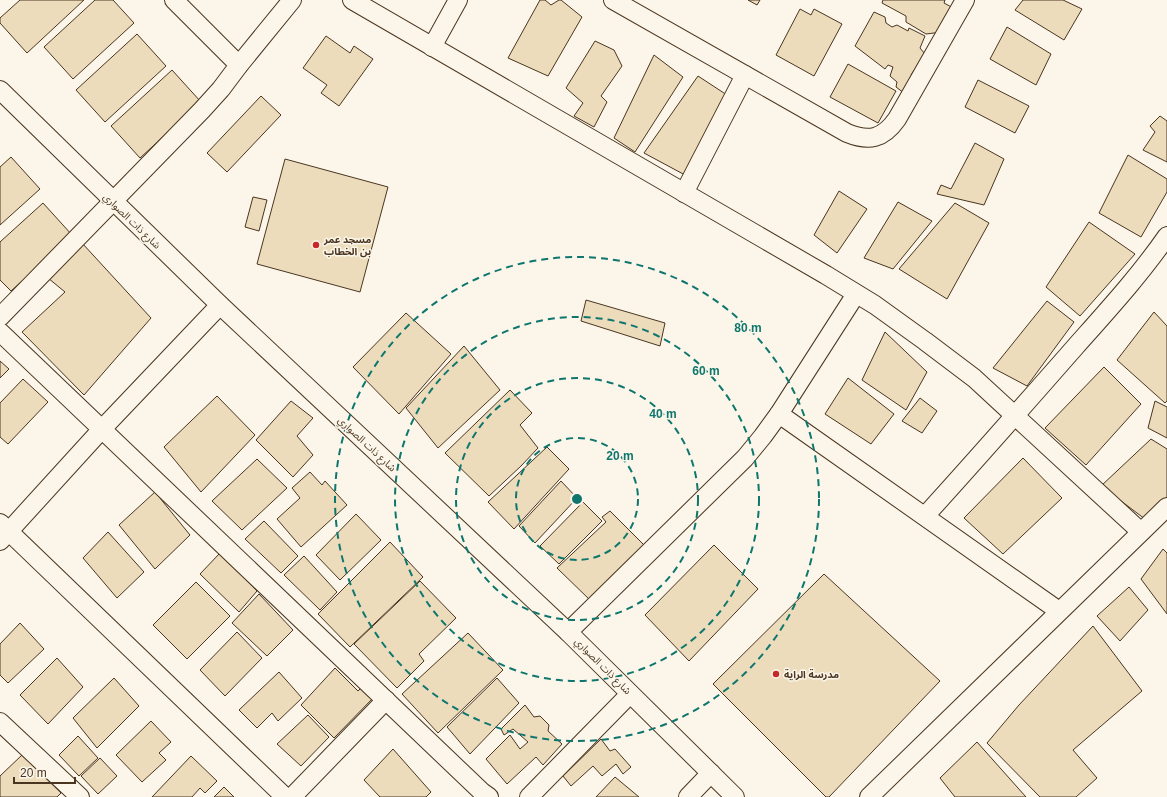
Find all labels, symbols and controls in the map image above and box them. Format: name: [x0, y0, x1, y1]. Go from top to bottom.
street label: شارع ذات الصواري: [100, 191, 163, 253]
place label: مسجد عمر بن الخطاب: [323, 234, 372, 258]
marker: مسجد عمر بن الخطاب: [311, 240, 321, 250]
text: 80 m: [734, 321, 762, 335]
text: 60 m: [692, 364, 720, 378]
text: 40 m: [649, 407, 677, 421]
street label: شارع ذات الصواري: [334, 414, 398, 475]
text: 20 m: [606, 449, 634, 463]
centre of rings: [570, 492, 584, 506]
street label: شارع ذات الصواري: [571, 636, 634, 698]
place label: مدرسة الراية: [784, 668, 839, 681]
marker: مدرسة الراية: [771, 669, 781, 679]
scale bar: [14, 759, 75, 785]
text: 20 m: [20, 766, 47, 780]

